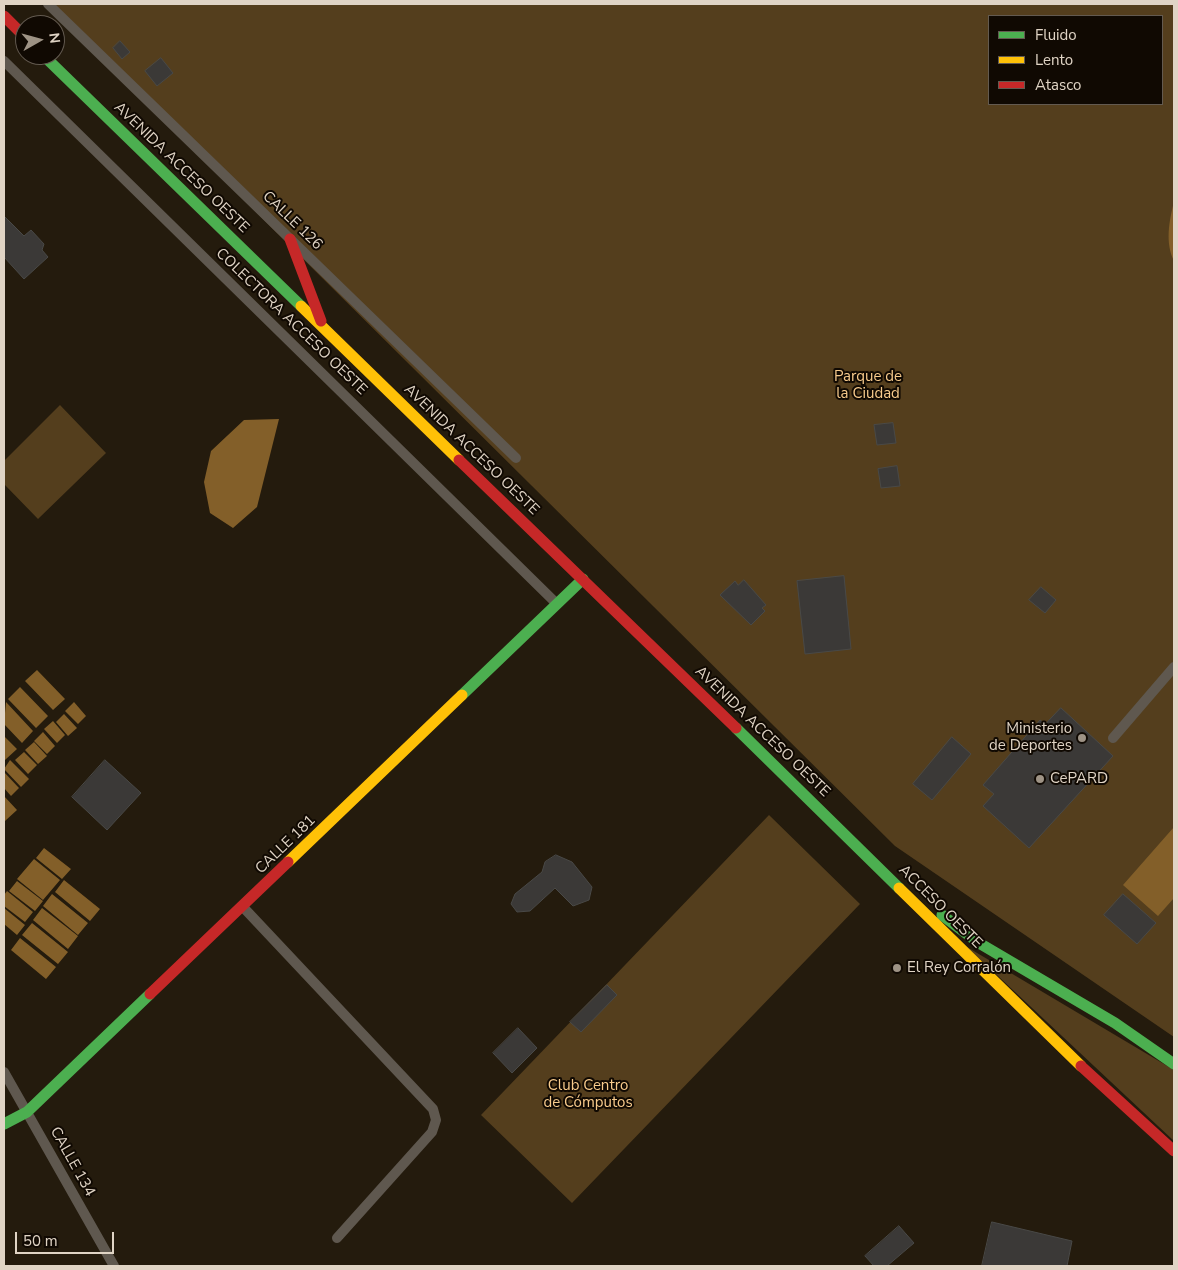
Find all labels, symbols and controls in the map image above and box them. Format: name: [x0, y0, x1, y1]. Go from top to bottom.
north arrow: [15, 15, 65, 65]
legend: [988, 15, 1163, 105]
text: Fluido: [1035, 25, 1077, 45]
text: N: [44, 32, 64, 45]
text: Lento: [1035, 50, 1073, 70]
text: Atasco: [1035, 75, 1081, 95]
street label: AVENIDA ACCESO OESTE: [110, 99, 252, 237]
street label: CALLE 126: [258, 188, 326, 254]
street label: COLECTORA ACCESO OESTE: [212, 245, 370, 399]
park label: Parque de la Ciudad: [834, 368, 902, 403]
street label: AVENIDA ACCESO OESTE: [400, 381, 542, 519]
street label: AVENIDA ACCESO OESTE: [691, 663, 833, 801]
place label: Ministerio de Deportes: [989, 720, 1072, 755]
marker: Ministerio de Deportes: [1076, 732, 1088, 744]
place label: CePARD: [1050, 770, 1108, 788]
marker: CePARD: [1034, 773, 1046, 785]
street label: CALLE 181: [252, 812, 320, 878]
street label: ACCESO OESTE: [895, 862, 985, 952]
place label: El Rey Corralón: [907, 959, 1011, 977]
marker: El Rey Corralón: [891, 962, 903, 974]
park label: Club Centro de Cómputos: [543, 1077, 633, 1112]
street label: CALLE 134: [46, 1124, 98, 1200]
scale bar: [18, 1222, 116, 1254]
text: 50 m: [23, 1231, 58, 1251]

